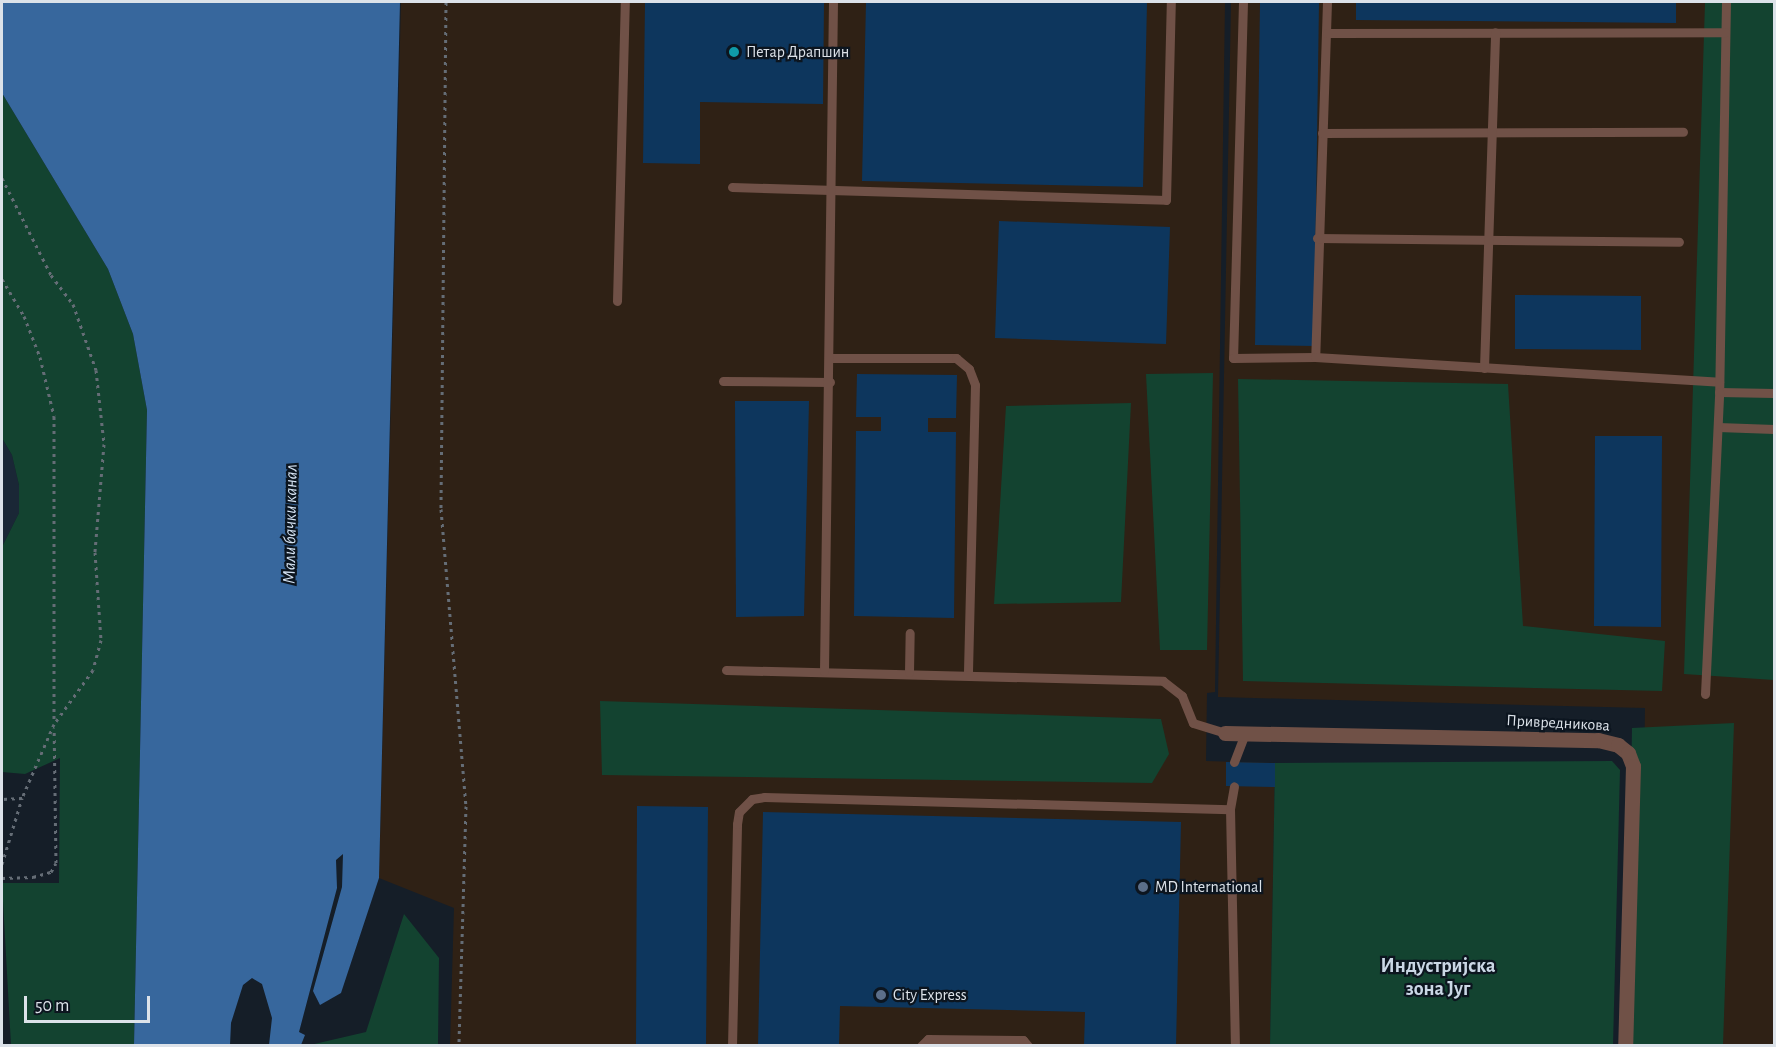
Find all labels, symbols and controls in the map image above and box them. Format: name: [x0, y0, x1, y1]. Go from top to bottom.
place label: Петар Драпшин: [746, 42, 849, 62]
marker: Петар Драпшин: [727, 45, 741, 59]
water label: Мали бачки канал: [279, 464, 303, 584]
street label: Привредникова: [1506, 711, 1610, 735]
place label: MD International: [1155, 877, 1262, 897]
marker: MD International: [1136, 880, 1150, 894]
district label: Индустријска зона Југ: [1381, 955, 1495, 1002]
scale bar: [27, 984, 153, 1022]
place label: City Express: [893, 985, 967, 1005]
marker: City Express: [874, 988, 888, 1002]
text: 50 m: [35, 997, 69, 1015]

